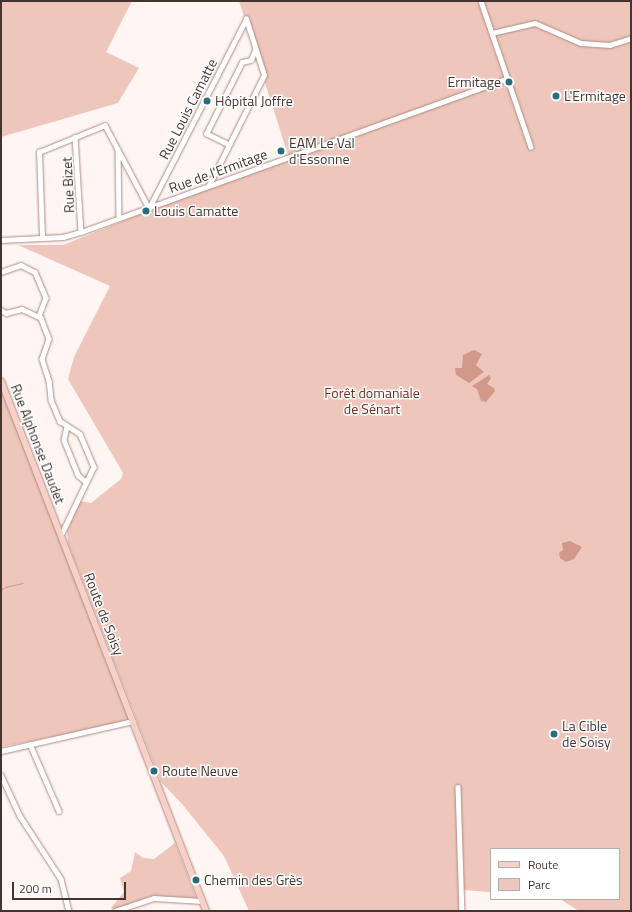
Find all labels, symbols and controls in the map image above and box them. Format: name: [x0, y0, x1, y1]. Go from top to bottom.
street label: Rue Louis Camatte: [155, 56, 221, 162]
place label: Ermitage: [447, 74, 501, 90]
marker: Ermitage: [504, 77, 514, 87]
place label: L'Ermitage: [564, 88, 626, 104]
marker: L'Ermitage: [551, 91, 561, 101]
place label: Hôpital Joffre: [215, 93, 293, 109]
marker: Hôpital Joffre: [202, 96, 212, 106]
place label: EAM Le Val d'Essonne: [289, 135, 355, 168]
street label: Rue de l'Ermitage: [167, 145, 269, 197]
marker: EAM Le Val d'Essonne: [276, 146, 286, 156]
street label: Rue Bizet: [58, 157, 78, 213]
place label: Louis Camatte: [154, 203, 238, 219]
marker: Louis Camatte: [141, 206, 151, 216]
street label: Rue Alphonse Daudet: [7, 382, 69, 506]
park label: Forêt domaniale de Sénart: [324, 385, 420, 418]
street label: Route de Soisy: [81, 570, 127, 658]
place label: La Cible de Soisy: [562, 718, 611, 750]
marker: La Cible de Soisy: [549, 729, 559, 739]
place label: Route Neuve: [162, 763, 238, 779]
marker: Route Neuve: [149, 766, 159, 776]
legend: [490, 848, 620, 900]
text: Route: [528, 855, 558, 874]
place label: Chemin des Grès: [204, 872, 303, 888]
scale bar: [14, 874, 128, 900]
marker: Chemin des Grès: [191, 875, 201, 885]
text: Parc: [528, 875, 550, 894]
text: 200 m: [19, 879, 52, 898]

